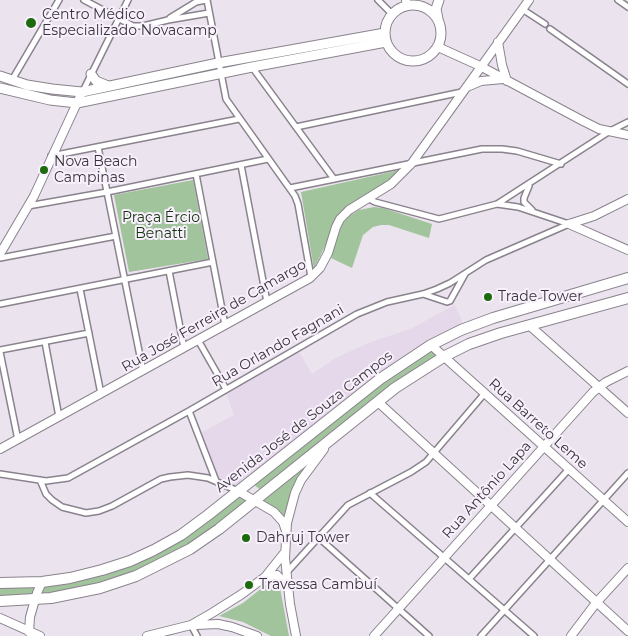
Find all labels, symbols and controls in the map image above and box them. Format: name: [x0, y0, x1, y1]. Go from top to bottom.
place label: Centro Médico Especializado Novacamp: [42, 7, 217, 40]
marker: Centro Médico Especializado Novacamp: [24, 16, 38, 30]
place label: Nova Beach Campinas: [54, 154, 137, 186]
marker: Nova Beach Campinas: [38, 164, 50, 176]
park label: Praça Ércio Benatti: [122, 210, 200, 242]
street label: Rua José Ferreira de Camargo: [119, 256, 309, 376]
place label: Trade Tower: [498, 289, 583, 305]
marker: Trade Tower: [482, 291, 494, 303]
street label: Rua Orlando Fagnani: [209, 301, 347, 391]
street label: Avenida José de Souza Campos: [212, 348, 396, 496]
street label: Rua Barreto Leme: [485, 375, 591, 473]
street label: Rua Antônio Lapa: [439, 438, 535, 542]
place label: Dahruj Tower: [256, 530, 350, 546]
marker: Dahruj Tower: [240, 532, 252, 544]
place label: Travessa Cambuí: [259, 577, 377, 593]
marker: Travessa Cambuí: [243, 579, 255, 591]

